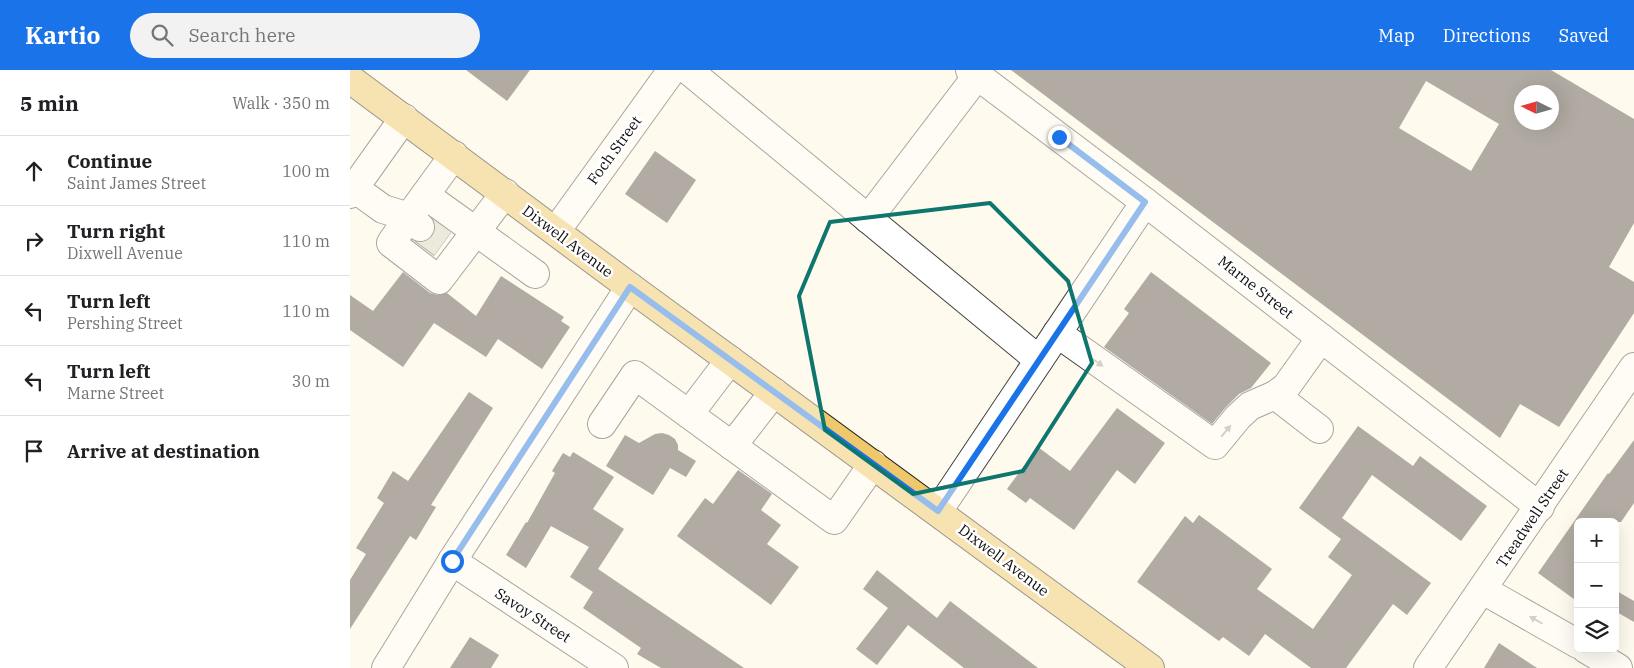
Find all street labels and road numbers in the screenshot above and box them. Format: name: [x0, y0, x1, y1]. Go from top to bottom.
street label: Foch Street: [583, 112, 645, 188]
street label: Dixwell Avenue: [519, 201, 617, 281]
street label: Marne Street: [1214, 251, 1298, 323]
street label: Treadwell Street: [1492, 465, 1572, 571]
street label: Dixwell Avenue: [955, 520, 1053, 600]
street label: Savoy Street: [491, 583, 575, 647]

